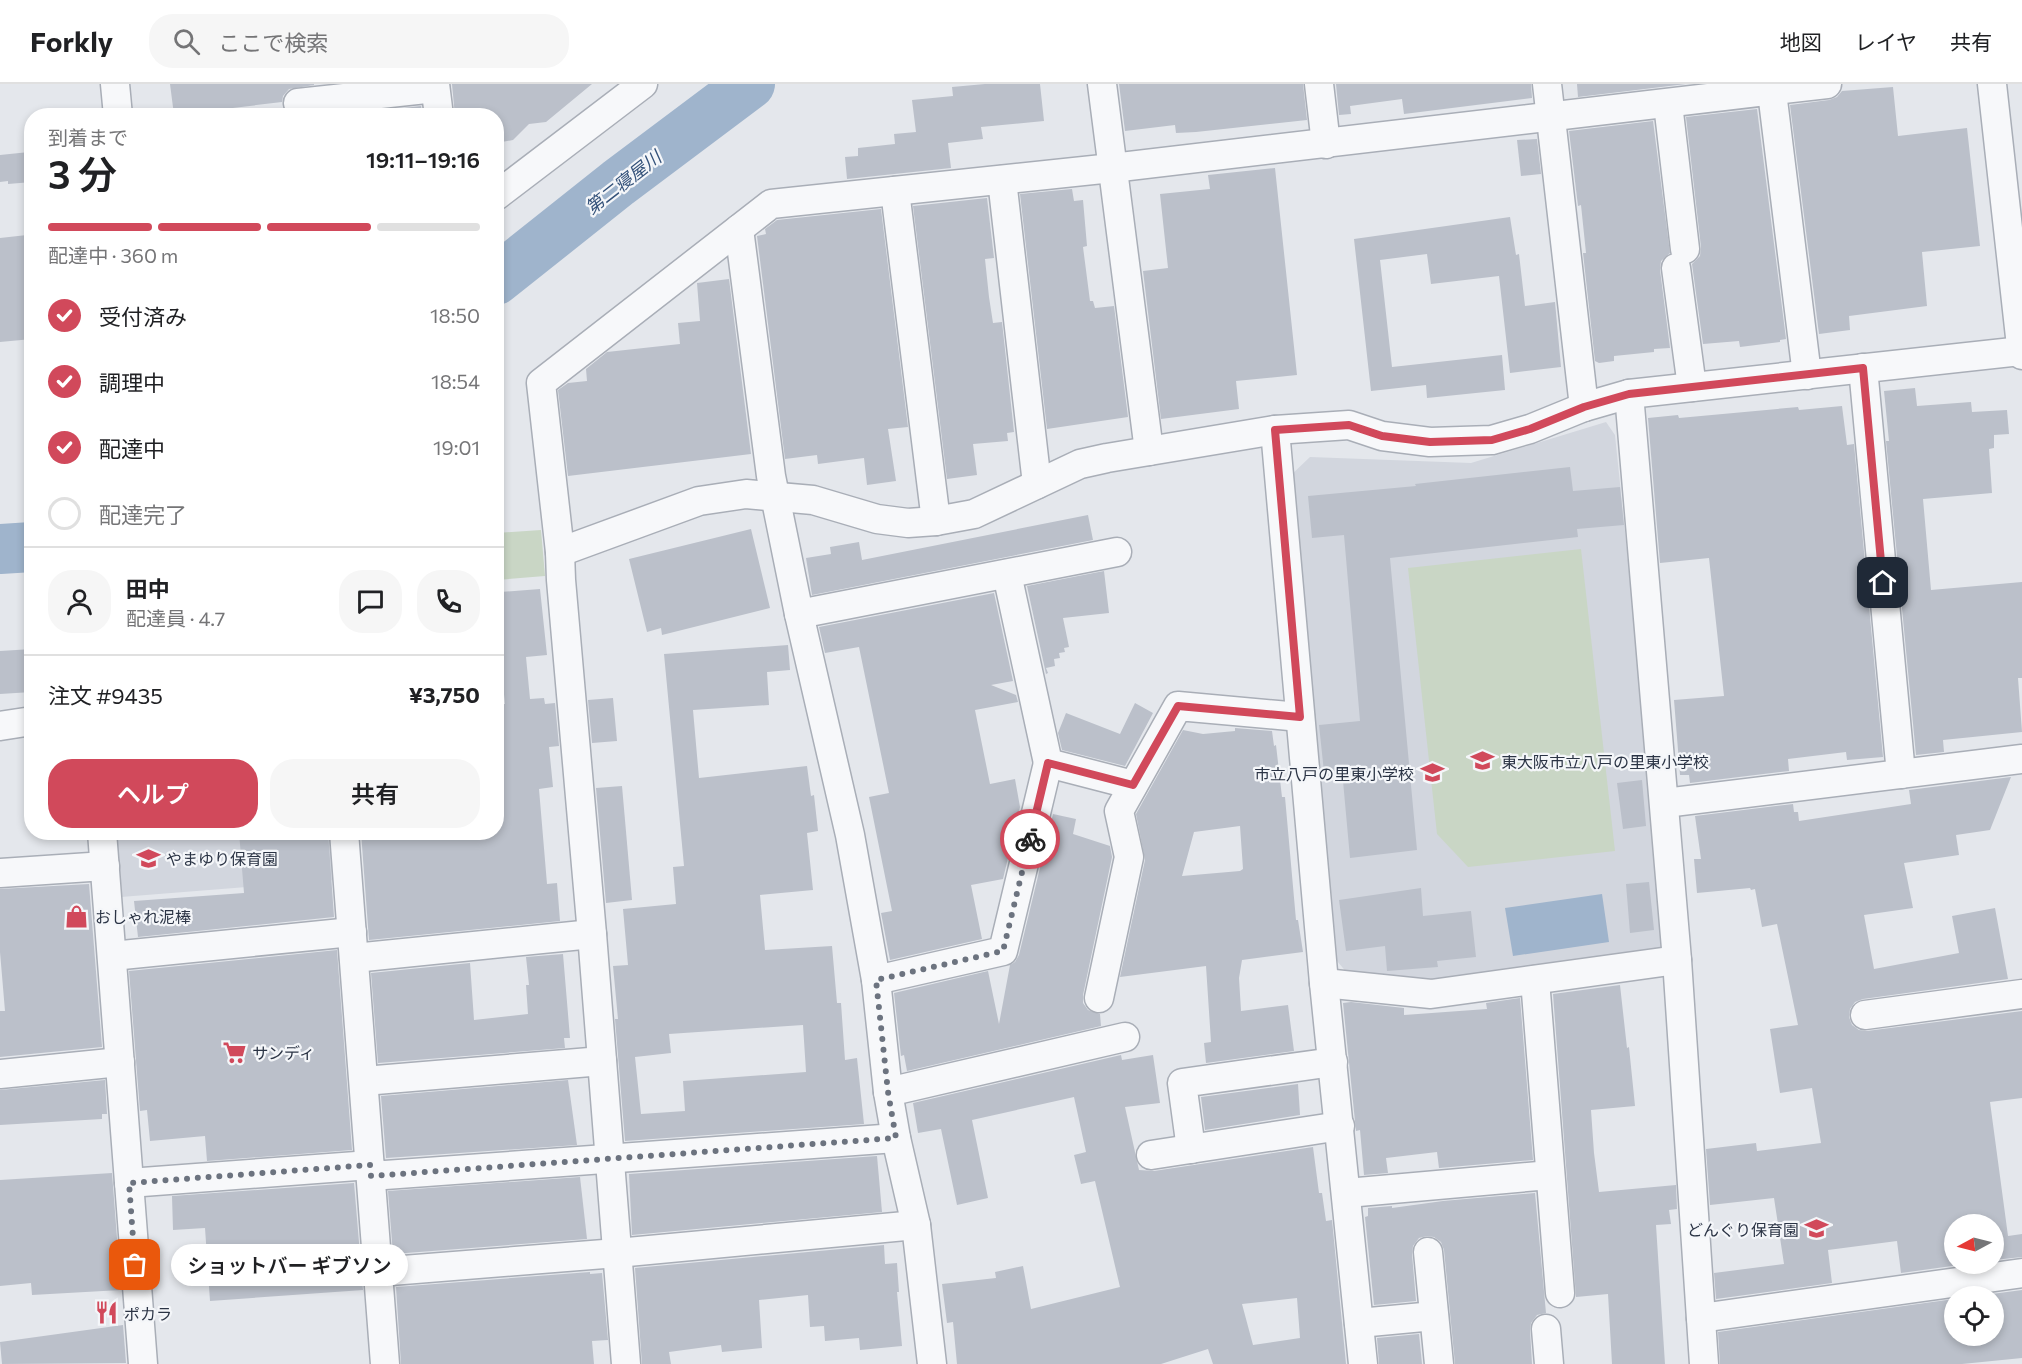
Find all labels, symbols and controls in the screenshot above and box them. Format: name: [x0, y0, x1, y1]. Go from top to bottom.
search box: [149, 14, 569, 68]
text: Forkly: [30, 24, 113, 58]
icon: search: [170, 25, 203, 58]
text: ここで検索: [218, 29, 328, 56]
text: 地図: [1780, 29, 1822, 54]
text: レイヤ: [1855, 29, 1917, 54]
text: 共有: [1950, 29, 1992, 54]
text: 到着まで: [48, 125, 128, 149]
water label: 第二寝屋川: [581, 144, 667, 218]
text: 19:11–19:16: [366, 146, 480, 173]
text: 3 分: [48, 149, 117, 197]
text: 配達中 · 360 m: [48, 243, 178, 267]
icon: check: [48, 299, 81, 332]
text: 受付済み: [99, 303, 187, 330]
text: 18:50: [430, 303, 480, 327]
icon: check: [48, 365, 81, 398]
text: 調理中: [99, 369, 165, 396]
text: 18:54: [431, 369, 480, 393]
icon: check: [48, 431, 81, 464]
text: 配達中: [99, 435, 165, 462]
text: 19:01: [433, 435, 480, 459]
text: 配達完了: [99, 501, 187, 528]
pin: [1857, 557, 1908, 608]
icon: home: [1866, 566, 1899, 599]
button: person: [48, 570, 111, 633]
button: chat: [339, 570, 402, 633]
button: phone: [417, 570, 480, 633]
text: 田中: [126, 575, 170, 602]
text: 配達員 · 4.7: [126, 606, 225, 630]
text: ¥3,750: [409, 681, 480, 708]
text: 注文 #9435: [48, 682, 163, 709]
school or university icon: 東大阪市立八戸の里東小学校: [1470, 748, 1496, 774]
place label: 東大阪市立八戸の里東小学校: [1501, 752, 1709, 771]
button: ヘルプ: [48, 759, 258, 828]
button: 共有: [270, 759, 480, 828]
school or university icon: 市立八戸の里東小学校: [1419, 760, 1445, 786]
place label: 市立八戸の里東小学校: [1254, 764, 1414, 783]
courier: [1000, 809, 1060, 869]
icon: bike: [1014, 823, 1047, 856]
school or university icon: やまゆり保育園: [135, 845, 161, 871]
place label: やまゆり保育園: [166, 849, 278, 868]
shop icon: おしゃれ泥棒: [64, 903, 90, 929]
place label: おしゃれ泥棒: [95, 907, 191, 926]
supermarket icon: サンディ: [221, 1039, 247, 1065]
place label: サンディ: [252, 1043, 315, 1062]
north arrow: [1944, 1214, 2004, 1274]
map controls: [1944, 1214, 2004, 1346]
school or university icon: どんぐり保育園: [1804, 1216, 1830, 1242]
place label: どんぐり保育園: [1687, 1220, 1799, 1239]
pin: [109, 1239, 160, 1290]
callout: ショットバー ギブソン: [171, 1244, 408, 1286]
icon: bag: [118, 1248, 151, 1281]
text: ショットバー ギブソン: [188, 1253, 391, 1277]
button: locate: [1944, 1286, 2004, 1346]
restaurant icon: ポカラ: [93, 1300, 119, 1326]
place label: ポカラ: [124, 1304, 172, 1323]

